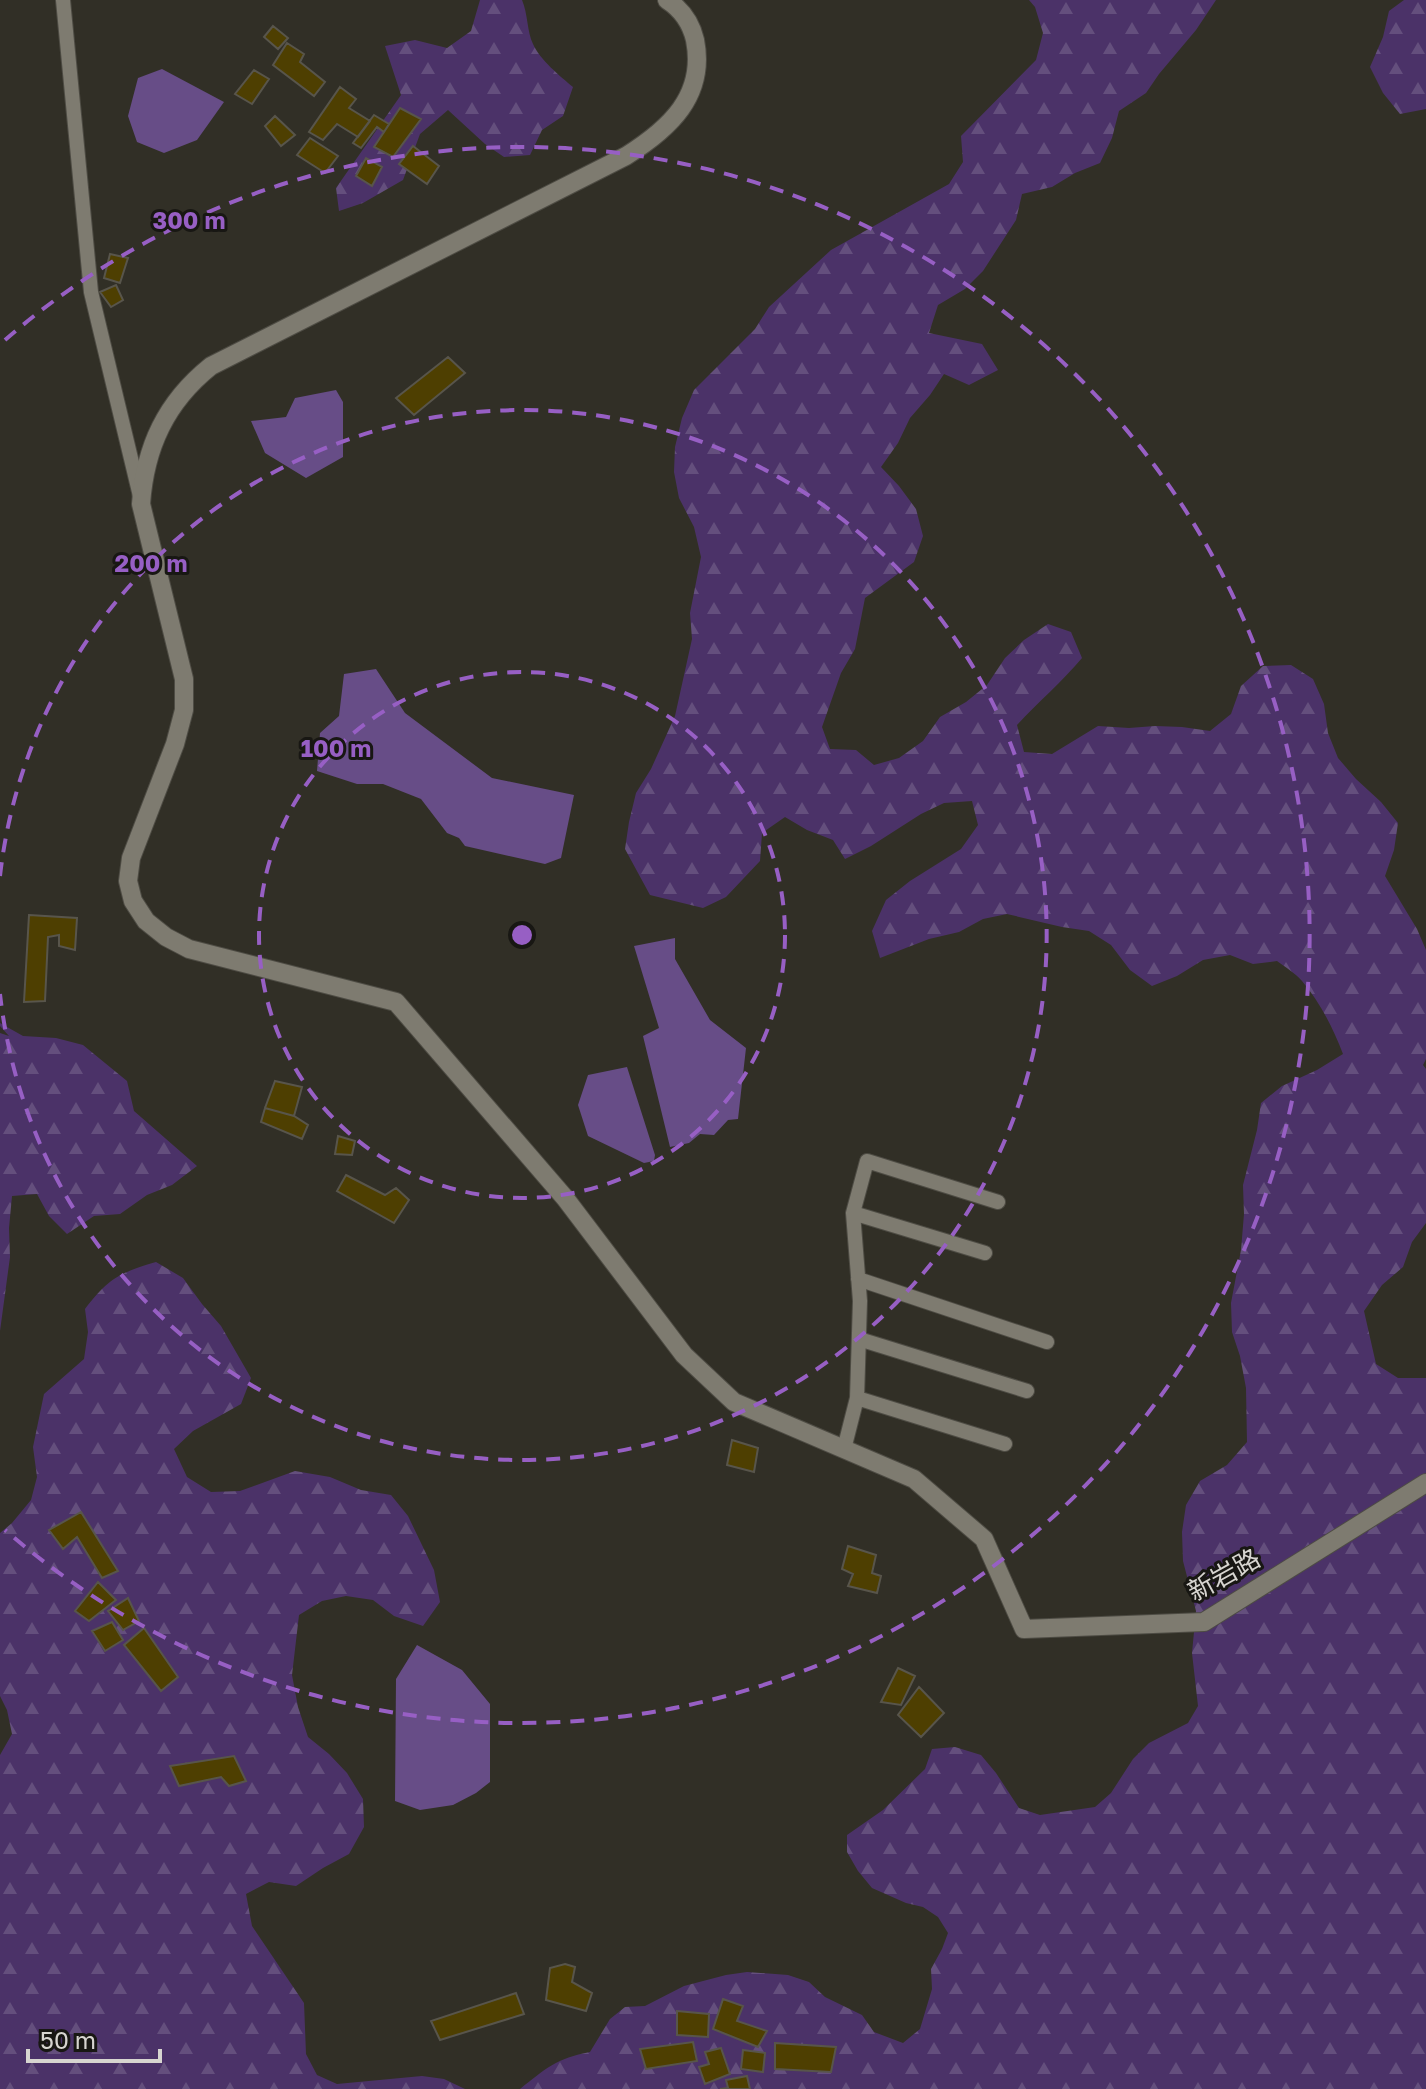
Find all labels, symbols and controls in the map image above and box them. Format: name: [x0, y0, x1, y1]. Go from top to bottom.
text: 300 m: [153, 205, 225, 234]
text: 200 m: [115, 548, 187, 577]
text: 100 m: [301, 733, 371, 762]
centre of rings: [508, 921, 536, 949]
street label: 新岩路: [1182, 1542, 1265, 1607]
scale bar: [28, 2013, 160, 2063]
text: 50 m: [40, 2025, 96, 2054]

